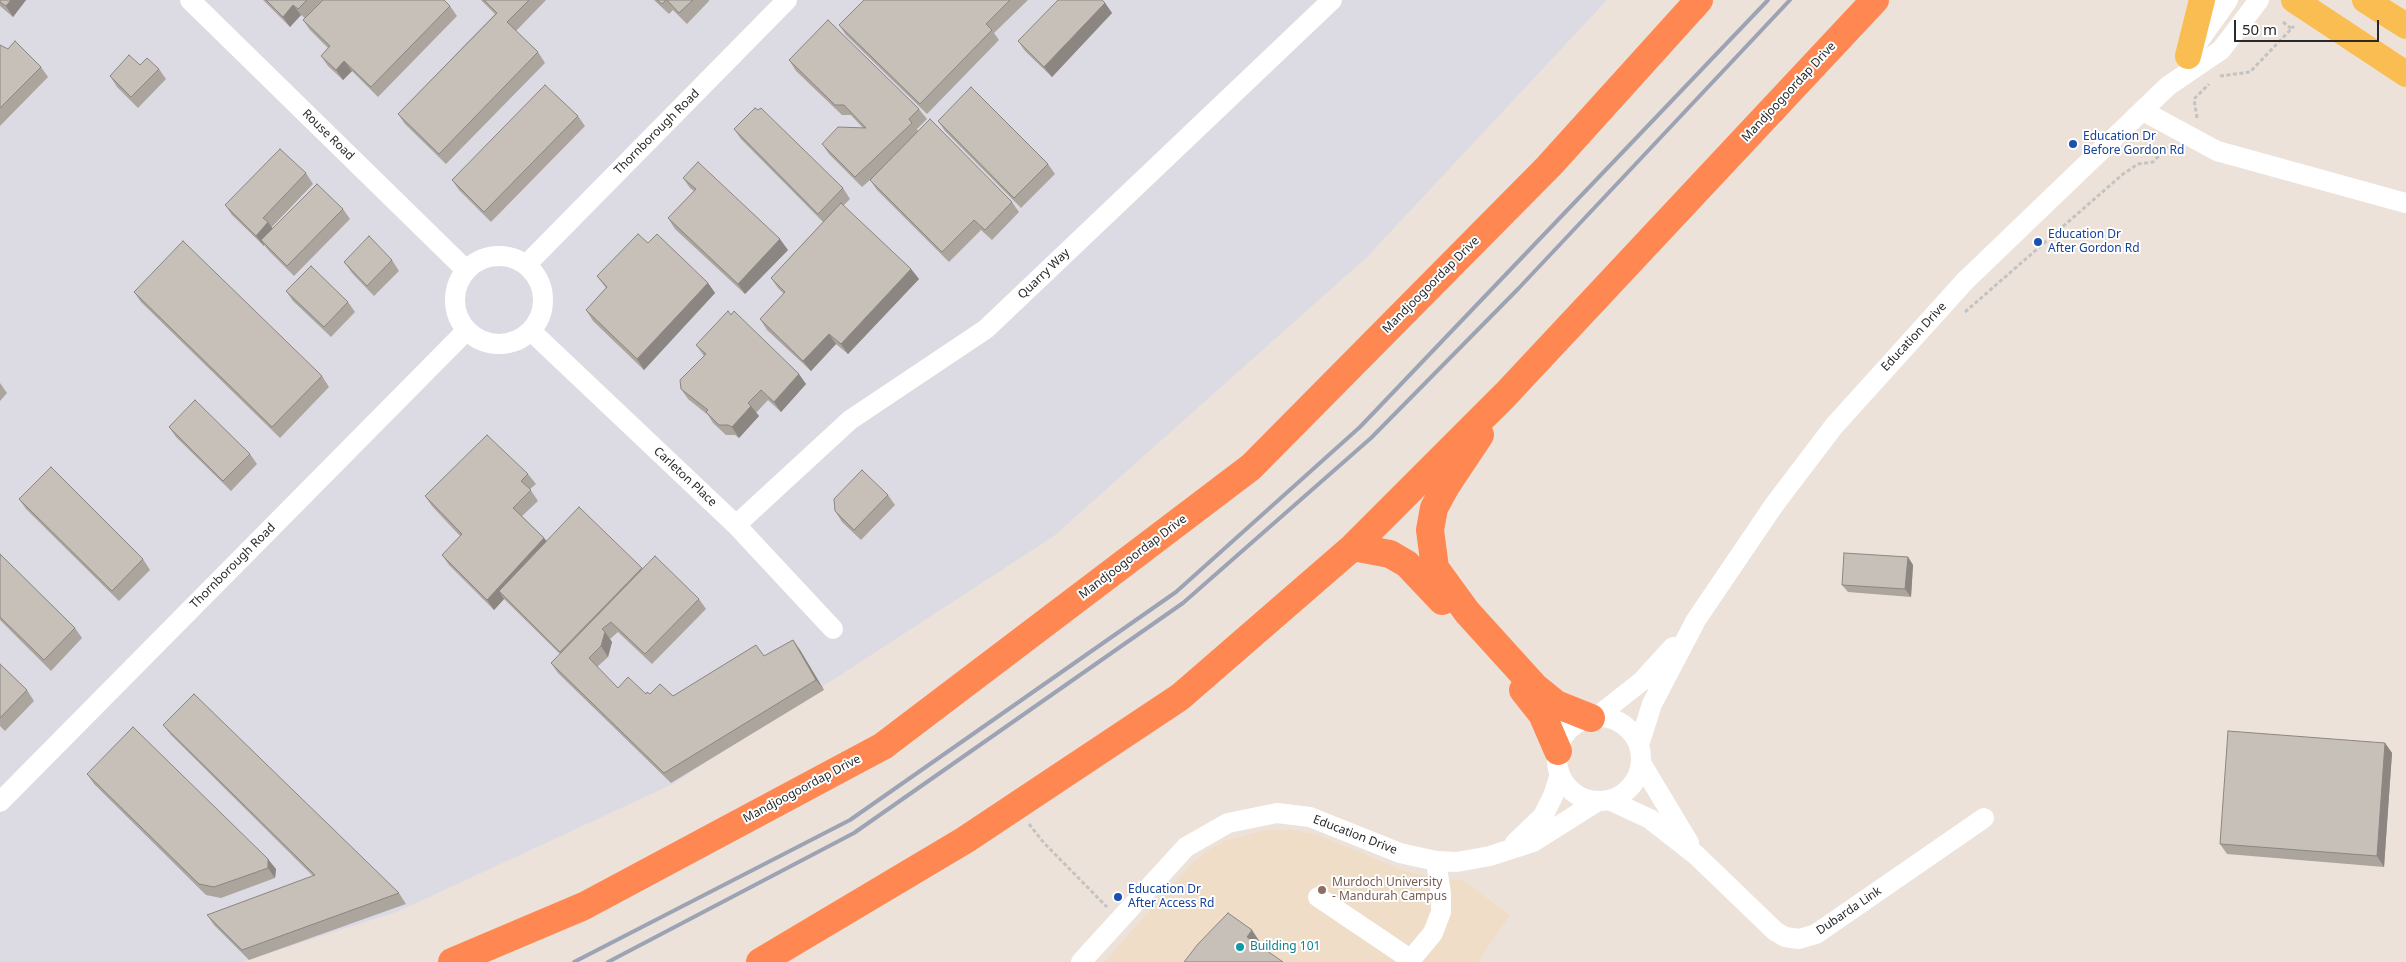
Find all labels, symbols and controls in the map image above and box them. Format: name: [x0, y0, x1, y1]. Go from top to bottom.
scale bar: [2236, 10, 2381, 42]
text: 50 m: [2242, 19, 2277, 39]
street label: Mandjoogoordap Drive: [1739, 39, 1839, 145]
street label: Thornborough Road: [611, 86, 703, 178]
street label: Rouse Road: [299, 107, 357, 163]
place label: Education Dr Before Gordon Rd: [2083, 130, 2184, 158]
marker: Education Dr Before Gordon Rd: [2067, 138, 2079, 150]
place label: Education Dr After Gordon Rd: [2048, 228, 2140, 256]
street label: Mandjoogoordap Drive: [1380, 234, 1482, 336]
marker: Education Dr After Gordon Rd: [2032, 236, 2044, 248]
street label: Quarry Way: [1015, 246, 1073, 302]
street label: Education Drive: [1878, 300, 1950, 374]
street label: Carleton Place: [651, 444, 719, 510]
street label: Mandjoogoordap Drive: [1076, 512, 1190, 602]
street label: Thornborough Road: [187, 520, 279, 612]
street label: Mandjoogoordap Drive: [741, 752, 863, 826]
street label: Education Drive: [1311, 812, 1399, 858]
place label: Murdoch University - Mandurah Campus: [1332, 876, 1447, 904]
place label: Education Dr After Access Rd: [1128, 883, 1214, 911]
marker: Murdoch University - Mandurah Campus: [1316, 884, 1328, 896]
street label: Dubarda Link: [1814, 884, 1884, 938]
marker: Education Dr After Access Rd: [1112, 891, 1124, 903]
place label: Building 101: [1250, 940, 1320, 954]
marker: Building 101: [1234, 941, 1246, 953]

